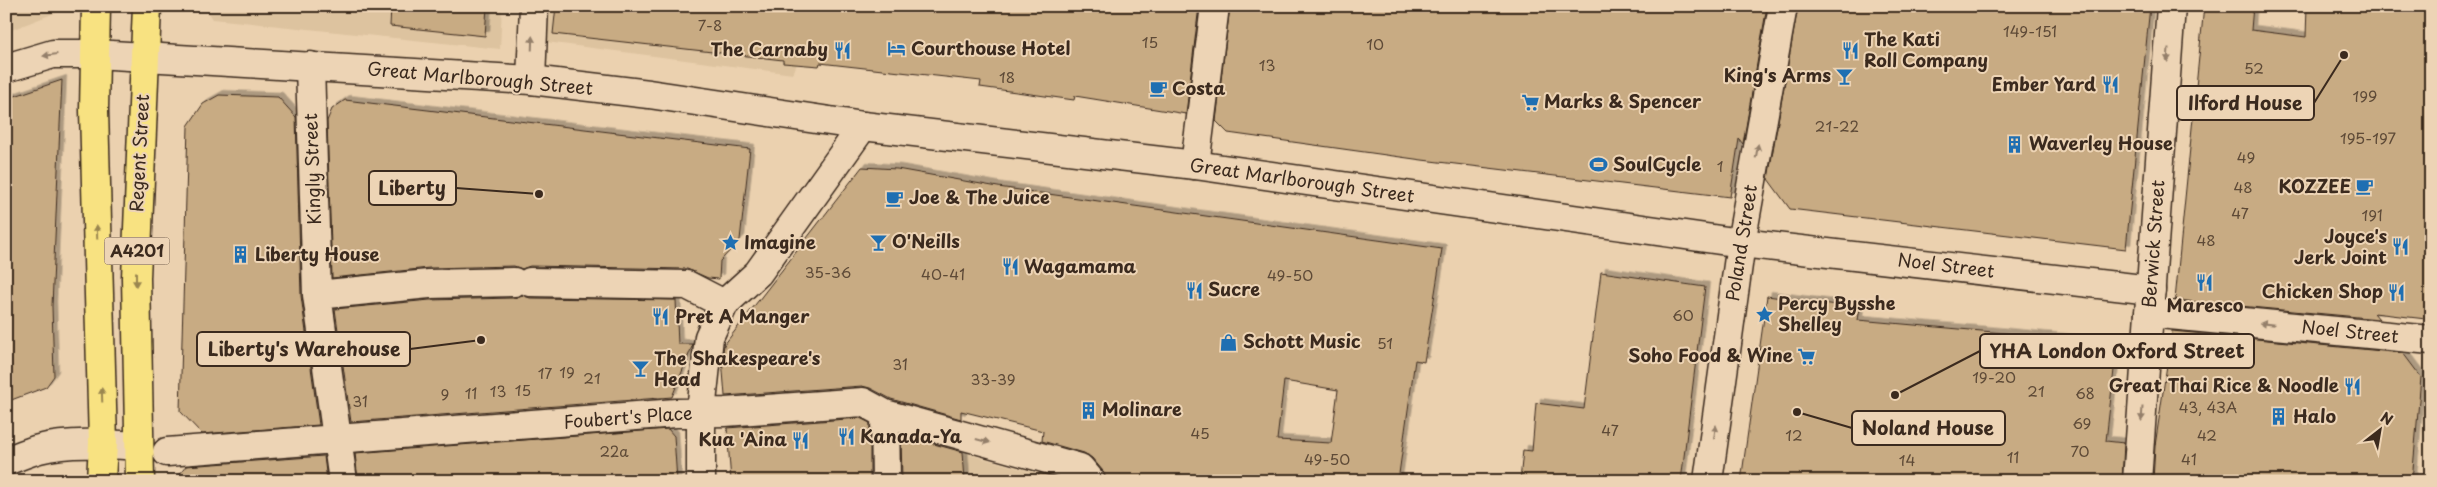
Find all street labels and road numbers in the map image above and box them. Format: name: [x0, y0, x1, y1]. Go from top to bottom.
street label: Great Marlborough Street: [366, 54, 594, 101]
street label: Regent Street: [122, 93, 155, 213]
street label: Kingly Street: [296, 113, 327, 225]
street label: Great Marlborough Street: [1188, 150, 1416, 209]
street label: Berwick Street: [2135, 179, 2170, 309]
street label: Poland Street: [1718, 182, 1763, 303]
road number: A4201: [104, 238, 170, 264]
street label: Noel Street: [1896, 245, 1996, 284]
street label: Noel Street: [2300, 312, 2400, 349]
street label: Foubert's Place: [563, 399, 693, 434]

